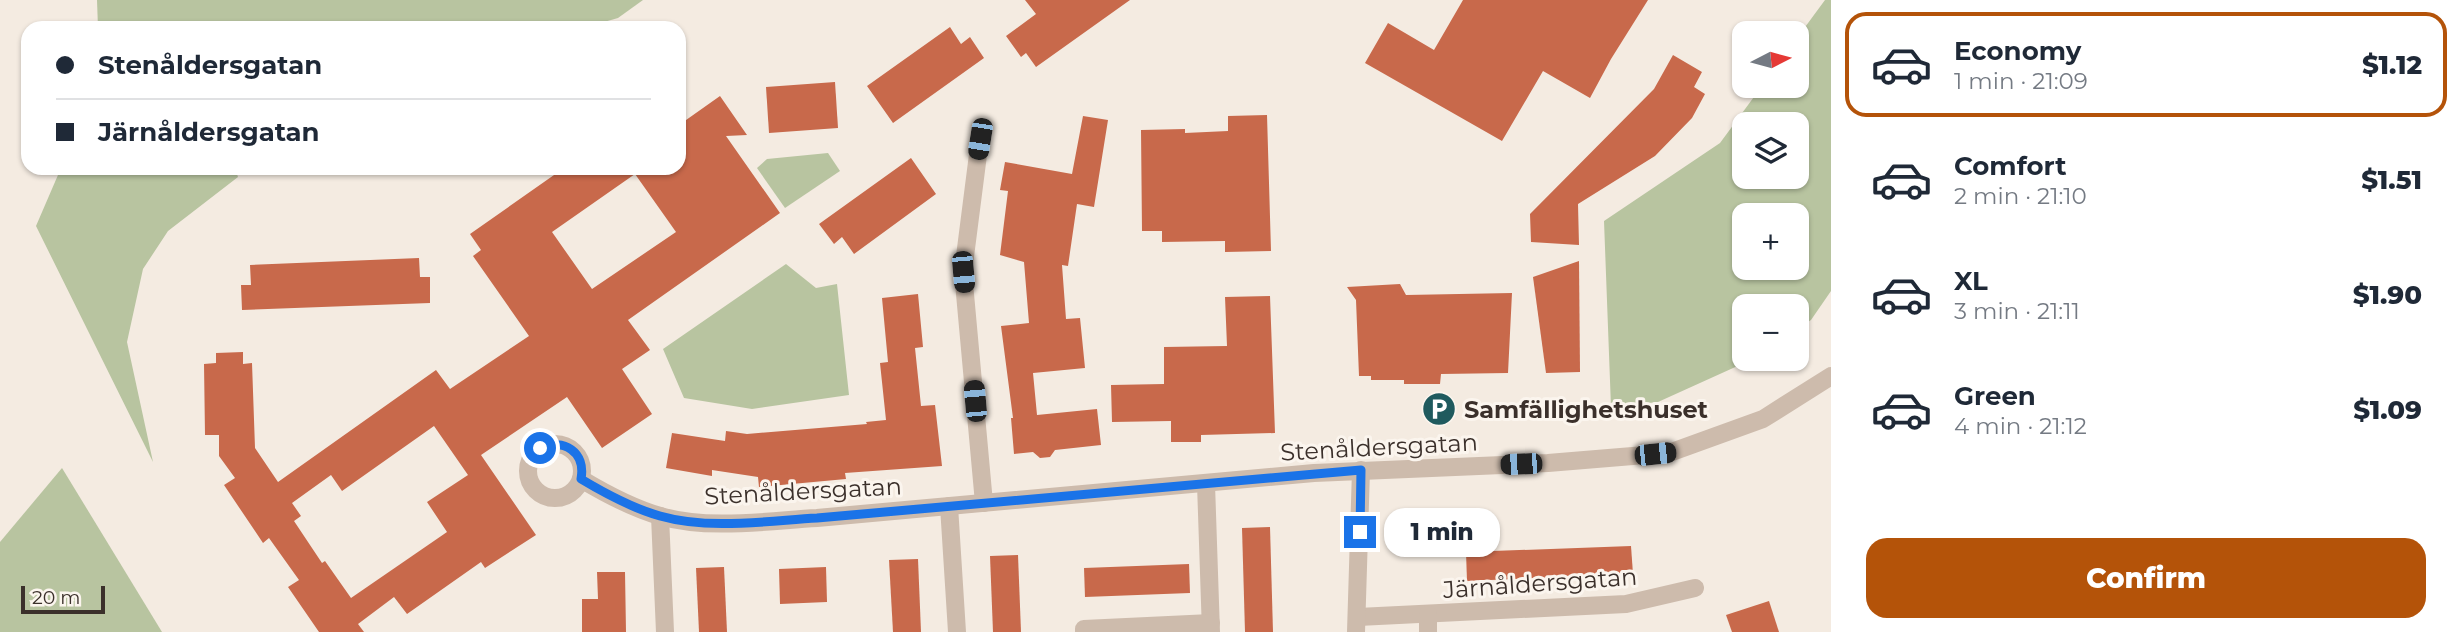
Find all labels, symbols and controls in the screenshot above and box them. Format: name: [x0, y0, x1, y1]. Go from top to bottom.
north arrow: [1732, 21, 1810, 98]
map controls: [1732, 21, 1809, 371]
icon: car: [1870, 33, 1933, 96]
text: Economy: [1954, 35, 2081, 67]
text: Stenåldersgatan: [98, 49, 322, 81]
text: $1.12: [2362, 49, 2422, 81]
text: 1 min · 21:09: [1954, 67, 2088, 95]
button: layers: [1732, 112, 1809, 189]
text: Järnåldersgatan: [98, 116, 320, 148]
car: [967, 117, 994, 161]
icon: car: [1870, 148, 1933, 211]
text: Comfort: [1954, 150, 2066, 182]
text: $1.51: [2361, 164, 2422, 196]
text: 2 min · 21:10: [1954, 182, 2087, 210]
button: +: [1732, 203, 1809, 280]
car: [951, 250, 976, 294]
icon: car: [1870, 263, 1933, 326]
text: XL: [1954, 265, 1988, 297]
text: $1.90: [2353, 279, 2422, 311]
button: −: [1732, 294, 1809, 371]
text: 3 min · 21:11: [1954, 297, 2080, 325]
icon: car: [1870, 378, 1933, 441]
car: [963, 379, 988, 423]
text: Green: [1954, 380, 2036, 412]
parking icon: Samfällighetshuset: [1420, 390, 1458, 428]
text: $1.09: [2353, 394, 2422, 426]
place label: Samfällighetshuset: [1464, 395, 1709, 424]
text: 4 min · 21:12: [1954, 412, 2087, 440]
street label: Stenåldersgatan: [1280, 427, 1478, 467]
route start: [524, 432, 556, 464]
car: [1634, 441, 1677, 467]
car: [1500, 453, 1543, 475]
street label: Stenåldersgatan: [704, 471, 902, 511]
callout: 1 min: [1384, 508, 1500, 556]
route end: [1344, 516, 1376, 548]
text: 1 min: [1410, 518, 1474, 546]
button: Confirm: [1866, 538, 2426, 618]
street label: Järnåldersgatan: [1441, 562, 1638, 604]
scale bar: [21, 583, 105, 615]
text: 20 m: [32, 586, 80, 609]

